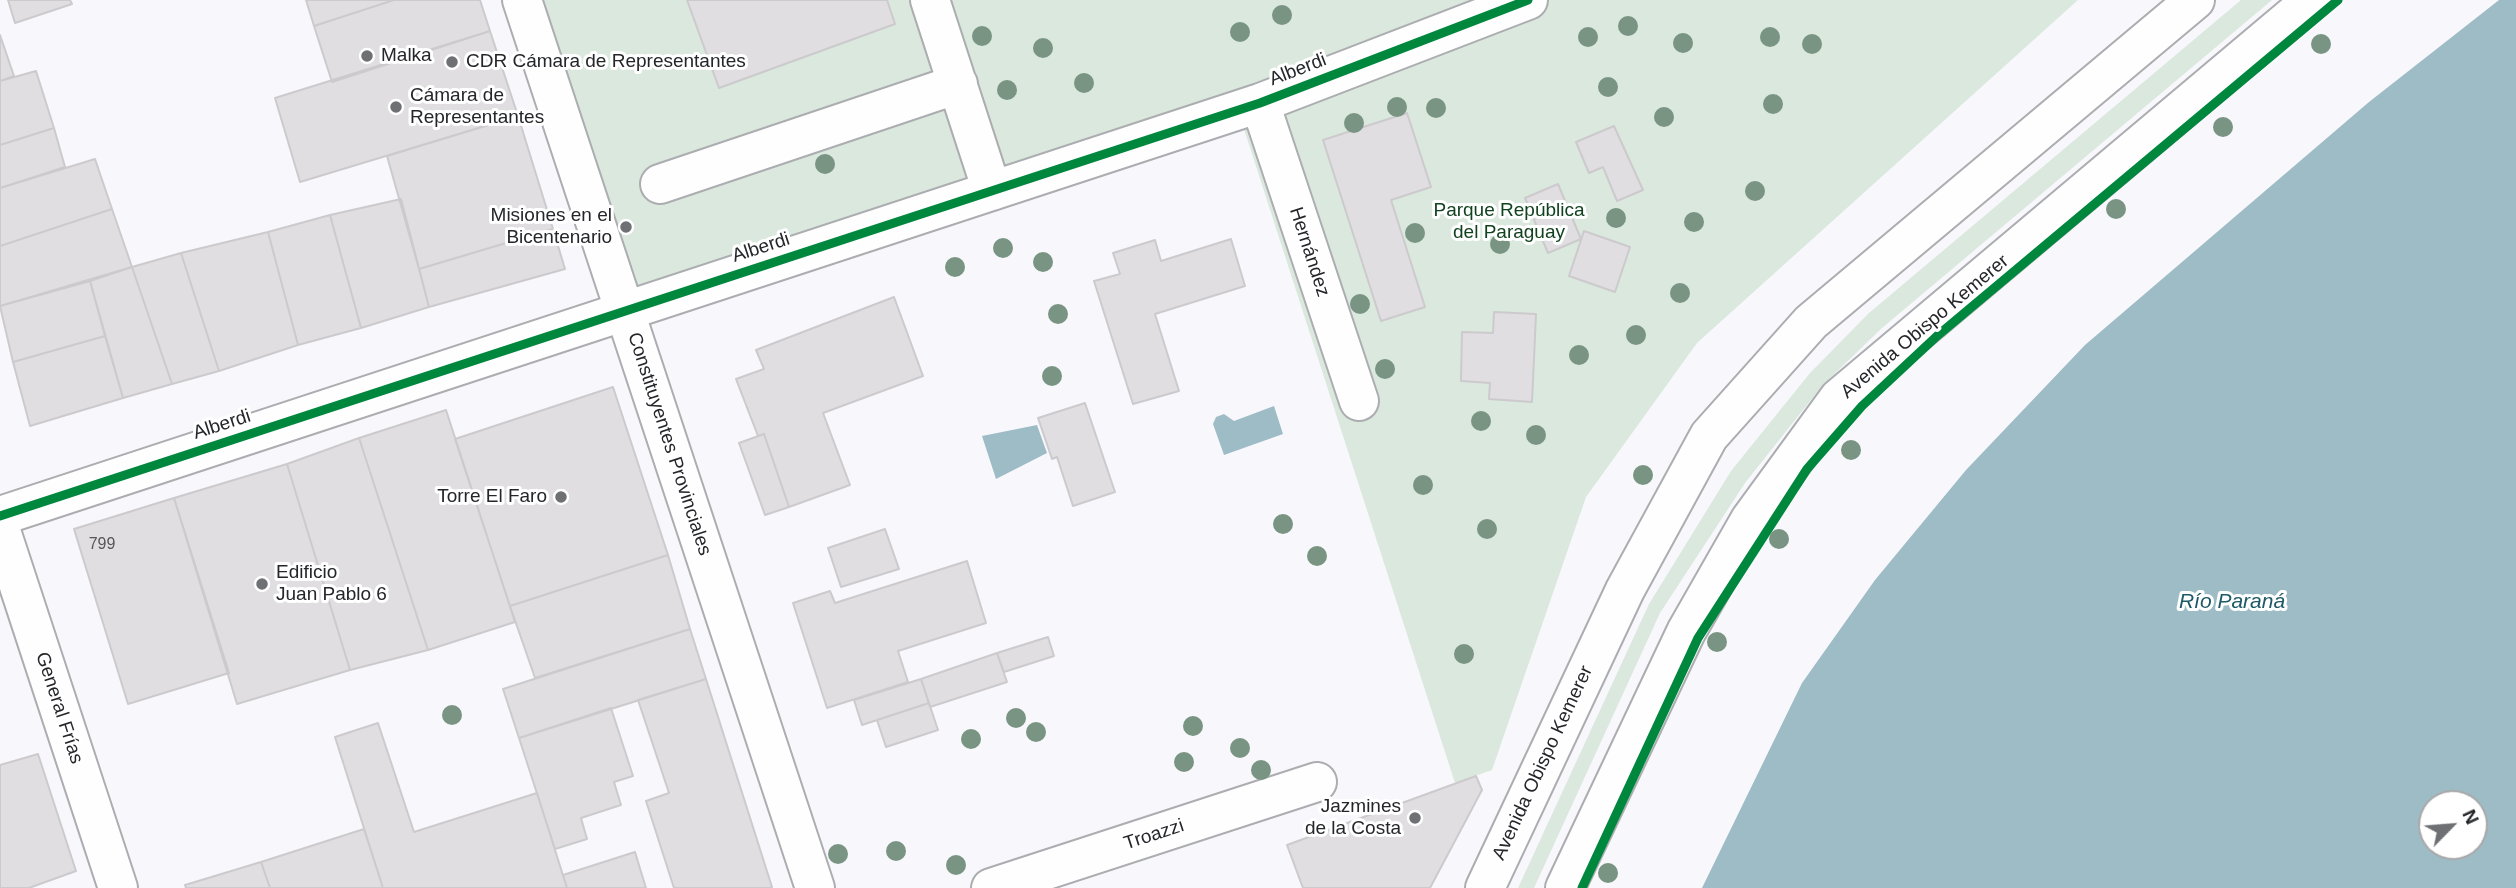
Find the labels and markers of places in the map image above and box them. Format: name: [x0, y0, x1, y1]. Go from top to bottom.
place label: Malka: [381, 45, 432, 67]
marker: Malka: [359, 48, 375, 64]
place label: CDR Cámara de Representantes: [466, 51, 746, 73]
marker: CDR Cámara de Representantes: [444, 54, 460, 70]
place label: Cámara de Representantes: [410, 85, 544, 129]
marker: Cámara de Representantes: [388, 99, 404, 115]
place label: Misiones en el Bicentenario: [491, 205, 612, 249]
marker: Misiones en el Bicentenario: [618, 219, 634, 235]
place label: Torre El Faro: [437, 486, 547, 508]
marker: Torre El Faro: [553, 489, 569, 505]
place label: Edificio Juan Pablo 6: [276, 562, 387, 606]
marker: Edificio Juan Pablo 6: [254, 576, 270, 592]
place label: Jazmines de la Costa: [1305, 796, 1401, 840]
marker: Jazmines de la Costa: [1407, 810, 1423, 826]

